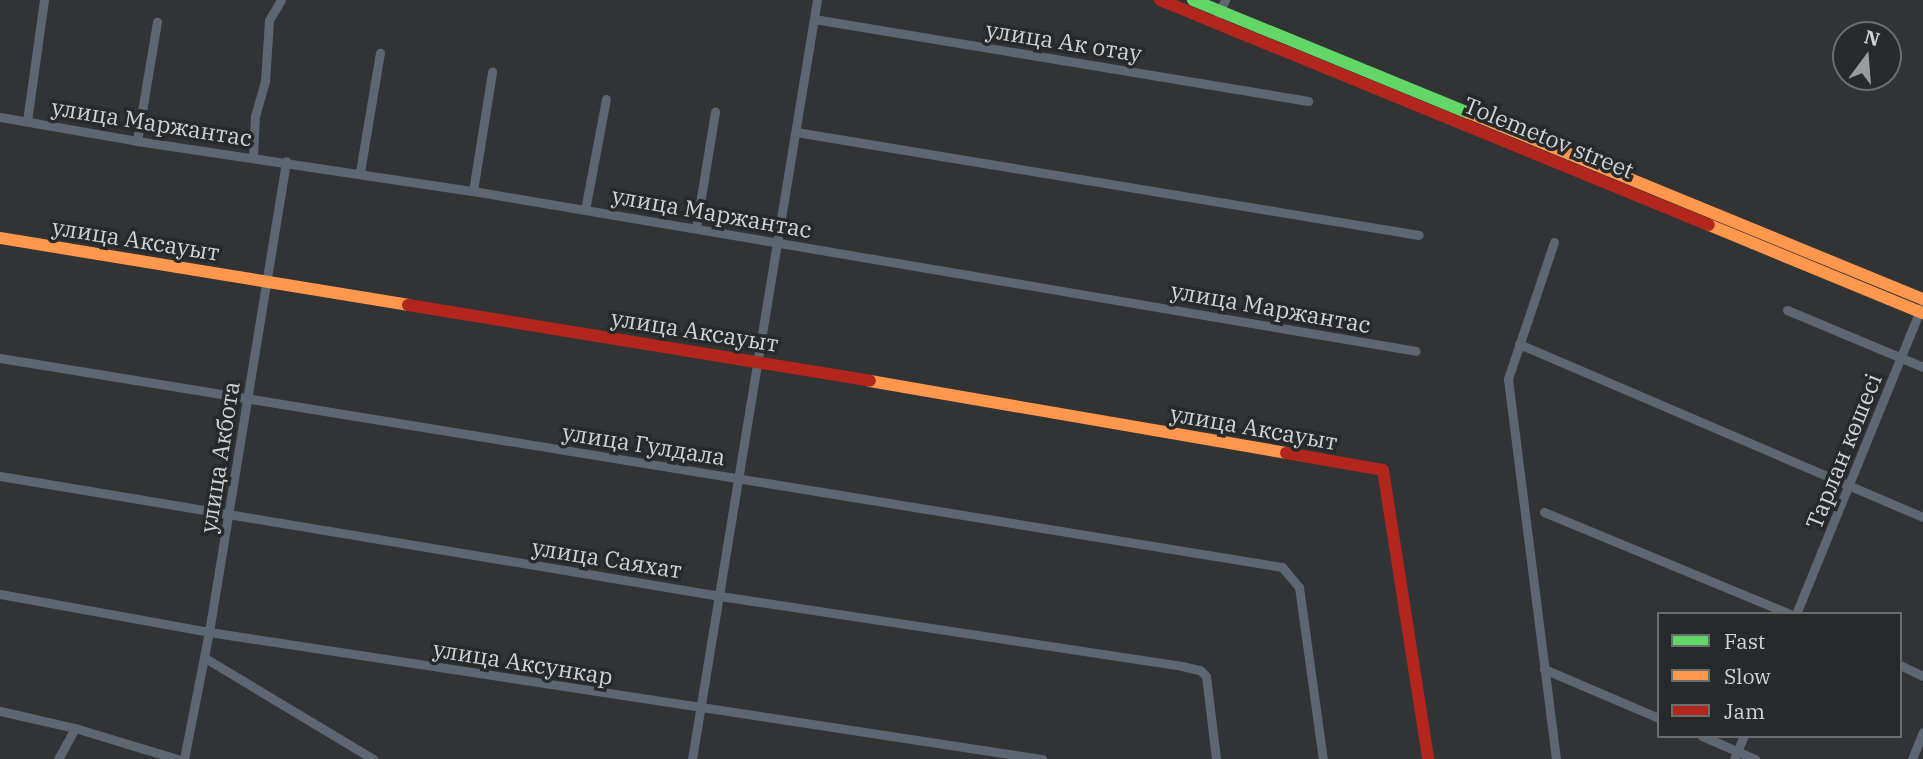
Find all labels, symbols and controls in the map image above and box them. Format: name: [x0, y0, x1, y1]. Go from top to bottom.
street label: улица Ак отау: [984, 15, 1144, 67]
north arrow: [1832, 21, 1902, 91]
text: N: [1862, 24, 1883, 51]
street label: Tolemetov street: [1460, 90, 1638, 184]
street label: улица Маржантас: [50, 93, 254, 151]
street label: улица Маржантас: [610, 181, 814, 243]
street label: улица Аксауыт: [50, 212, 222, 266]
street label: улица Маржантас: [1169, 276, 1373, 338]
street label: улица Аксауыт: [609, 303, 781, 357]
street label: Тарлан көшесі: [1799, 369, 1887, 533]
street label: улица Акбота: [193, 379, 245, 535]
street label: улица Аксауыт: [1168, 399, 1340, 455]
street label: улица Гулдала: [560, 417, 728, 471]
street label: улица Саяхат: [530, 533, 684, 583]
legend: [1657, 612, 1902, 738]
text: Fast: [1724, 627, 1765, 655]
street label: улица Аксункар: [431, 634, 615, 690]
text: Slow: [1724, 662, 1771, 690]
text: Jam: [1724, 697, 1765, 725]

